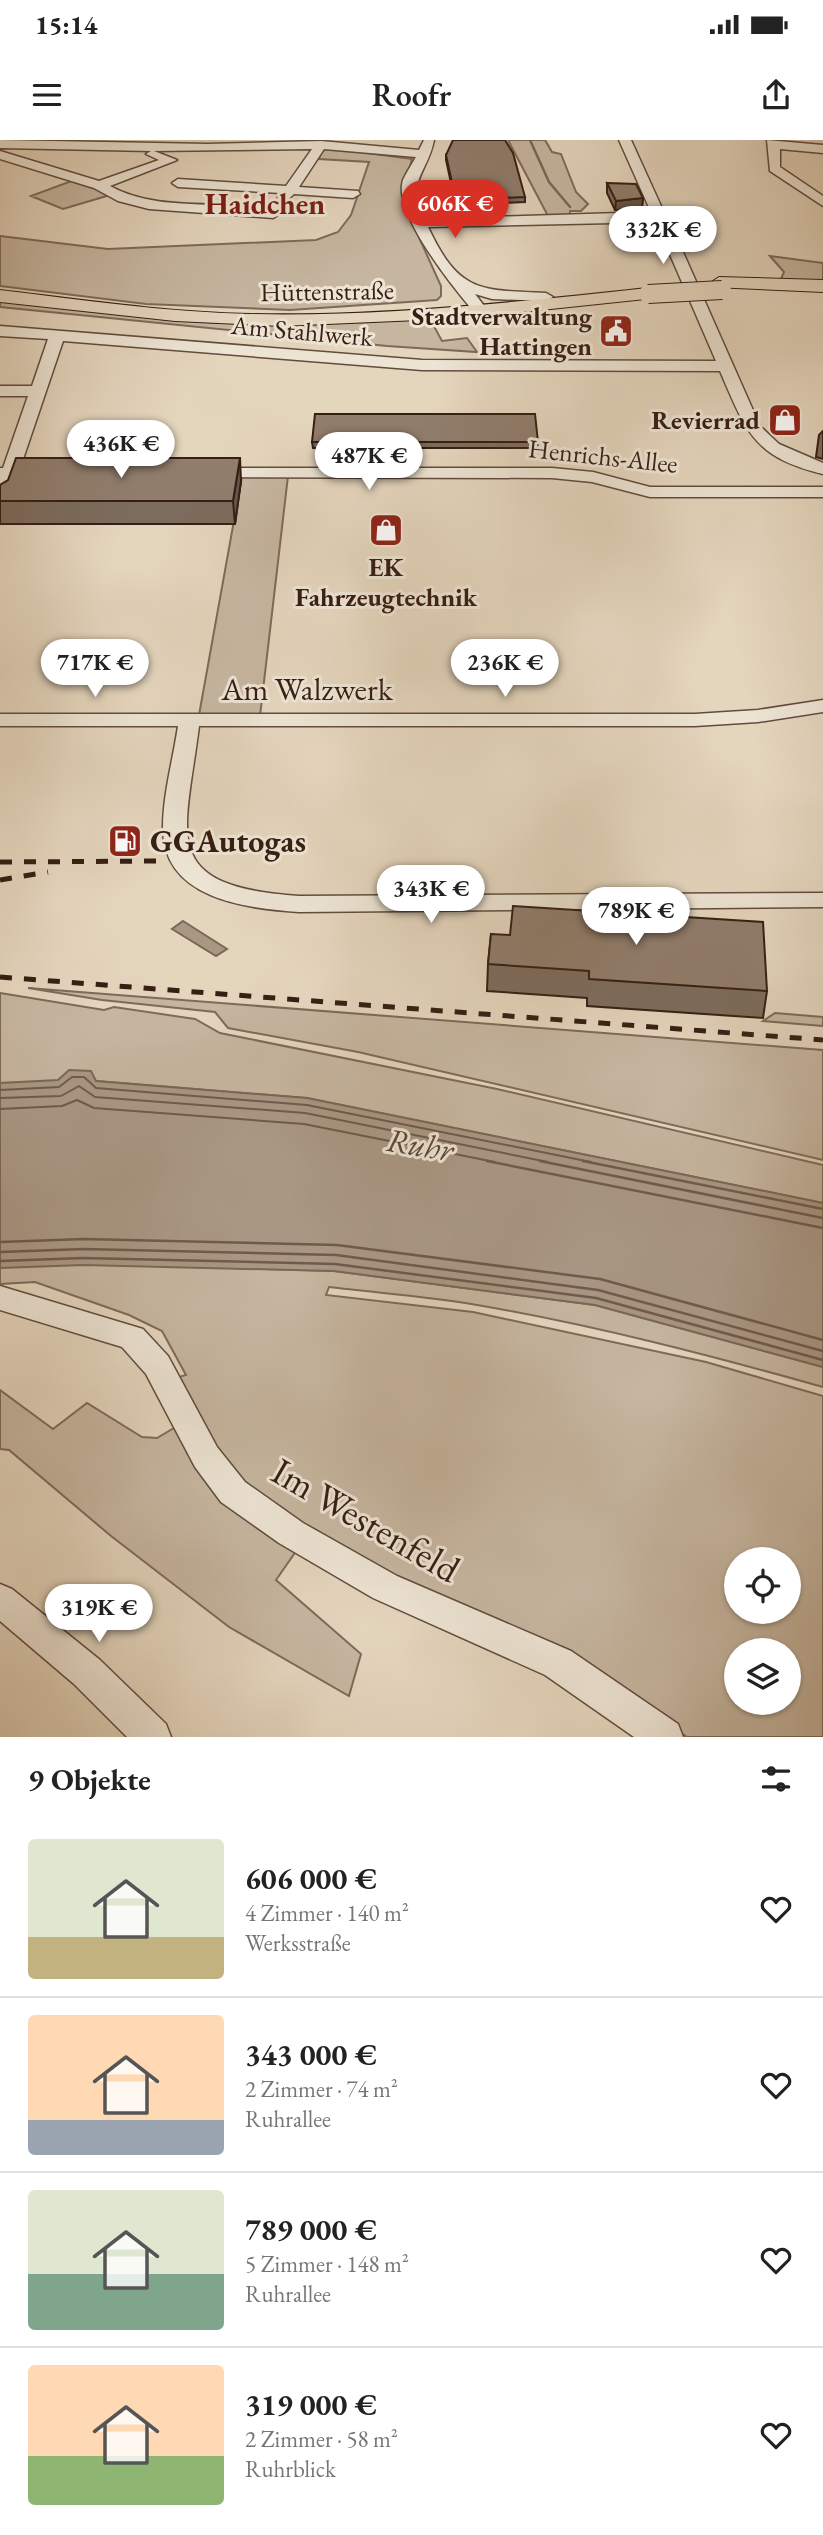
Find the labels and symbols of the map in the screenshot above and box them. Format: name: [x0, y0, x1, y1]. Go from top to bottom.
pin: 606K €: [398, 181, 512, 240]
district label: Haidchen: [205, 184, 325, 223]
pin: 332K €: [606, 206, 720, 266]
street label: Hüttenstraße: [260, 273, 394, 309]
place label: Stadtverwaltung Hattingen: [411, 299, 593, 363]
street label: Am Stahlwerk: [229, 308, 375, 354]
public building icon: Stadtverwaltung Hattingen: [597, 312, 635, 350]
shop icon: Revierrad: [766, 401, 804, 439]
place label: Revierrad: [651, 403, 761, 437]
pin: 436K €: [64, 420, 178, 480]
street label: Henrichs-Allee: [527, 431, 679, 481]
pin: 487K €: [312, 432, 426, 492]
shop icon: EK Fahrzeugtechnik: [367, 511, 405, 549]
place label: EK Fahrzeugtechnik: [295, 550, 478, 614]
pin: 717K €: [38, 640, 152, 699]
pin: 236K €: [448, 640, 562, 699]
street label: Am Walzwerk: [220, 668, 394, 710]
place label: GGAutogas: [150, 820, 306, 862]
fuel station icon: GGAutogas: [106, 822, 144, 860]
pin: 343K €: [374, 866, 488, 925]
pin: 789K €: [579, 888, 693, 947]
water label: Ruhr: [383, 1118, 458, 1171]
street label: Im Westenfeld: [263, 1446, 470, 1593]
pin: 319K €: [42, 1584, 156, 1644]

